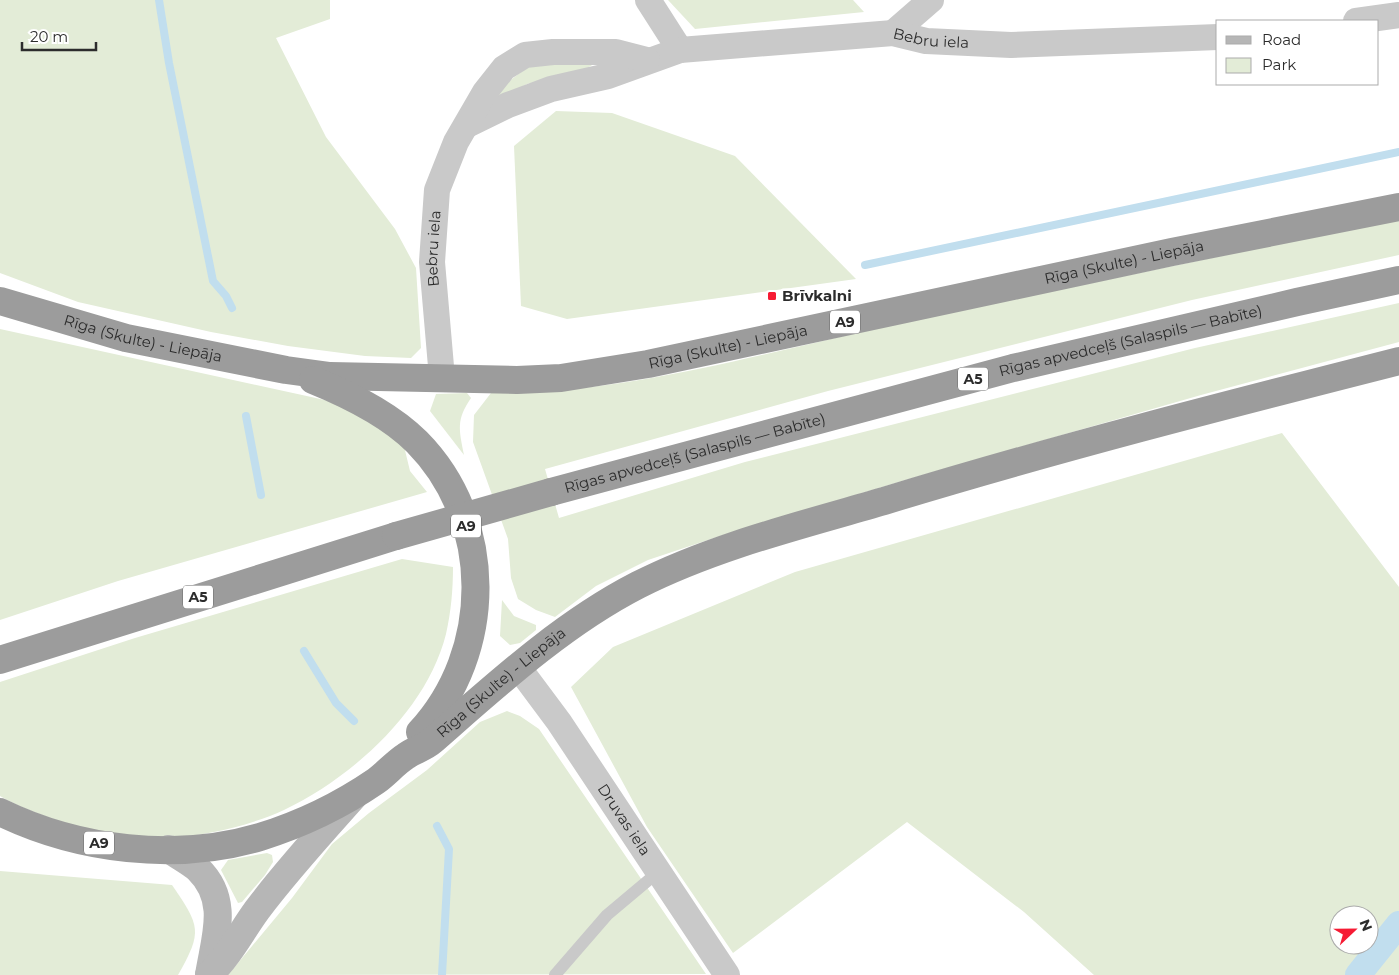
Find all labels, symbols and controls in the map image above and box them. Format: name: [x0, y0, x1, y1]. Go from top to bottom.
scale bar: [22, 20, 96, 52]
legend: [1216, 20, 1379, 85]
street label: Bebru iela: [891, 23, 970, 52]
text: 20 m: [30, 27, 68, 46]
text: Road: [1262, 30, 1301, 49]
text: Park: [1262, 55, 1296, 74]
street label: Bebru iela: [422, 210, 445, 288]
street label: Rīga (Skulte) - Liepāja: [1043, 236, 1205, 288]
place label: Brīvkalni: [782, 286, 852, 305]
marker: Brīvkalni: [766, 290, 778, 302]
street label: Rīgas apvedceļš (Salaspils — Babīte): [997, 300, 1264, 380]
street label: Rīga (Skulte) - Liepāja: [62, 310, 224, 366]
road number: A9: [830, 311, 860, 334]
street label: Rīga (Skulte) - Liepāja: [647, 320, 809, 373]
road number: A5: [958, 368, 988, 390]
street label: Rīgas apvedceļš (Salaspils — Babīte): [562, 409, 828, 497]
road number: A9: [451, 514, 481, 538]
road number: A5: [183, 586, 213, 608]
street label: Rīga (Skulte) - Liepāja: [432, 623, 569, 742]
street label: Druvas iela: [594, 780, 655, 859]
road number: A9: [84, 831, 114, 854]
north arrow: [1329, 905, 1379, 955]
text: N: [1356, 917, 1377, 934]

